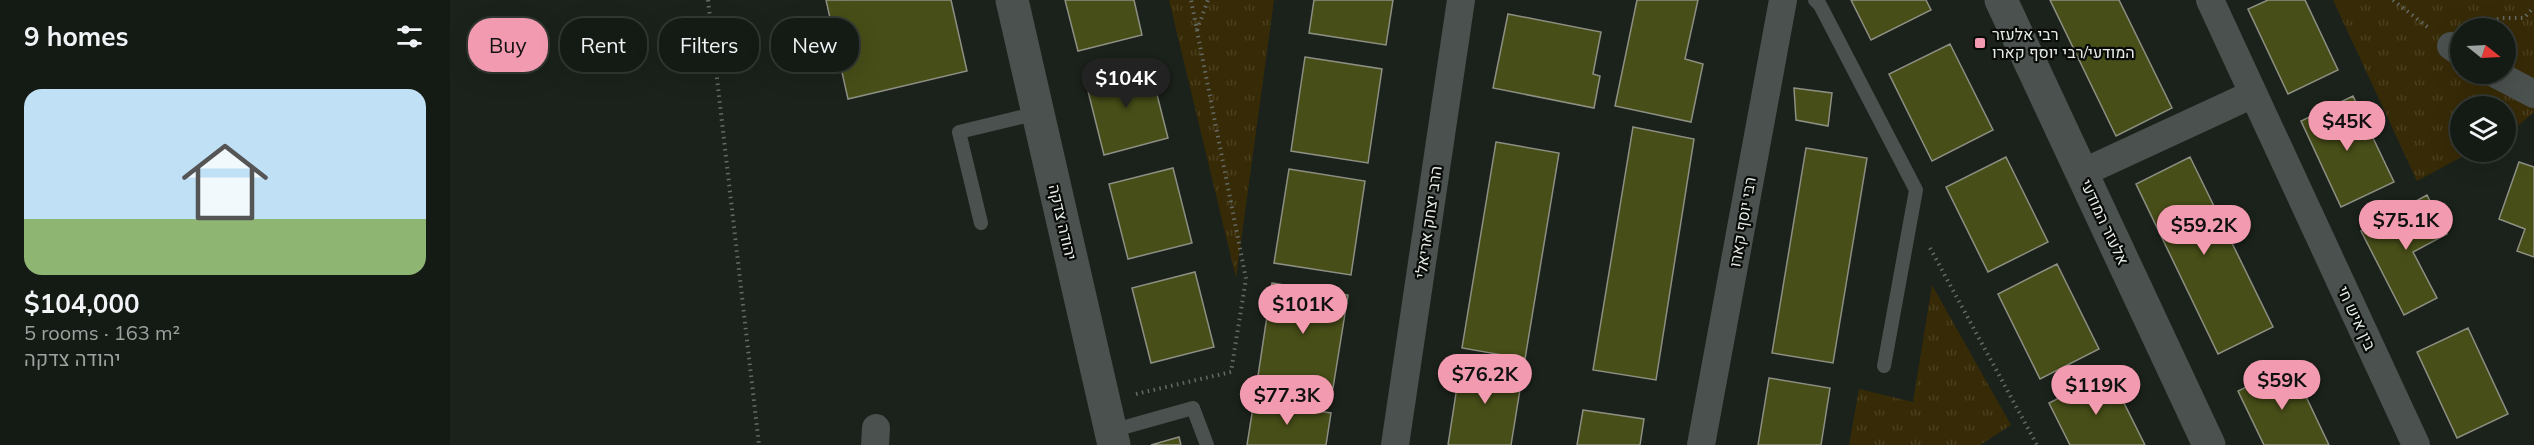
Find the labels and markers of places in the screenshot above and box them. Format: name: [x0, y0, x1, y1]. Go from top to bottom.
place label: רבי אלעזר המודעי/רבי יוסף קארו: [1992, 24, 2135, 62]
marker: רבי אלעזר המודעי/רבי יוסף קארו: [1973, 36, 1987, 50]
pin: $104K: [1084, 58, 1168, 109]
pin: $45K: [2311, 101, 2383, 152]
pin: $75.1K: [2357, 200, 2455, 251]
pin: $59.2K: [2155, 205, 2253, 256]
pin: $101K: [1261, 284, 1345, 335]
pin: $76.2K: [1436, 354, 1534, 405]
pin: $59K: [2246, 360, 2318, 411]
pin: $119K: [2054, 365, 2138, 416]
pin: $77.3K: [1238, 375, 1336, 426]

